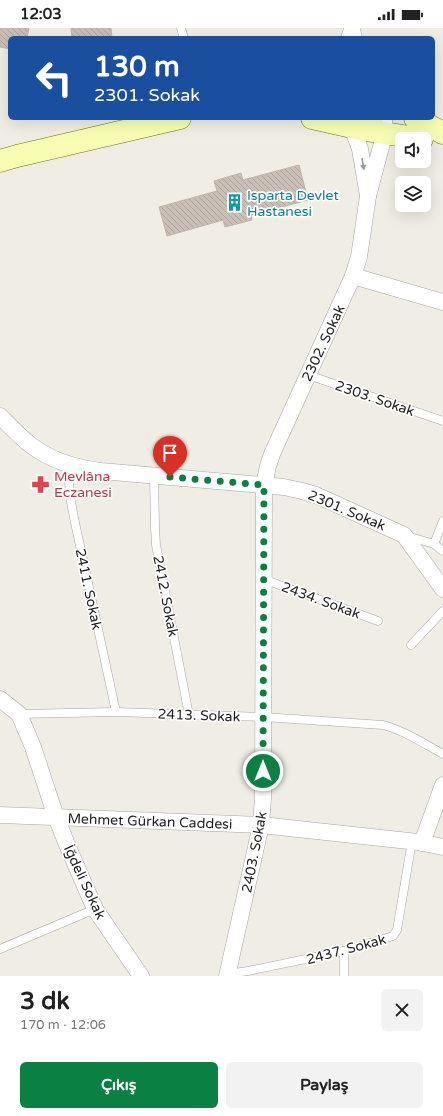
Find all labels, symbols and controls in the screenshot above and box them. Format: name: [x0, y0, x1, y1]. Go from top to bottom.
text: 12:03: [20, 5, 62, 23]
text: 130 m: [94, 50, 180, 84]
icon: left: [28, 52, 80, 104]
text: 2301. Sokak: [94, 84, 200, 106]
map controls: [395, 132, 431, 212]
button: sound: [395, 132, 431, 168]
one-way arrow: [360, 158, 366, 171]
button: layers: [395, 176, 431, 212]
place label: Isparta Devlet Hastanesi: [247, 187, 339, 220]
building icon: Isparta Devlet Hastanesi: [224, 193, 244, 213]
street label: 2302. Sokak: [298, 302, 349, 384]
street label: 2303. Sokak: [333, 377, 417, 420]
pin: [153, 436, 187, 477]
icon: arrive: [159, 442, 181, 464]
place label: Mevlâna Eczanesi: [54, 468, 112, 501]
pharmacy icon: Mevlâna Eczanesi: [31, 474, 51, 494]
street label: 2301. Sokak: [305, 487, 388, 535]
street label: 2411. Sokak: [72, 547, 105, 632]
street label: 2412. Sokak: [149, 554, 182, 639]
street label: 2434. Sokak: [279, 578, 363, 623]
street label: 2413. Sokak: [157, 706, 241, 725]
position arrow: [242, 750, 284, 792]
street label: Mehmet Gürkan Caddesi: [67, 810, 233, 833]
street label: 2403. Sokak: [238, 810, 271, 894]
street label: İğdeli Sokak: [60, 842, 109, 922]
street label: 2437. Sokak: [304, 931, 388, 968]
text: 3 dk: [20, 987, 70, 1016]
button: close: [381, 989, 423, 1031]
text: 170 m · 12:06: [20, 1017, 106, 1033]
button: Çıkış: [20, 1062, 218, 1108]
button: Paylaş: [226, 1062, 423, 1108]

